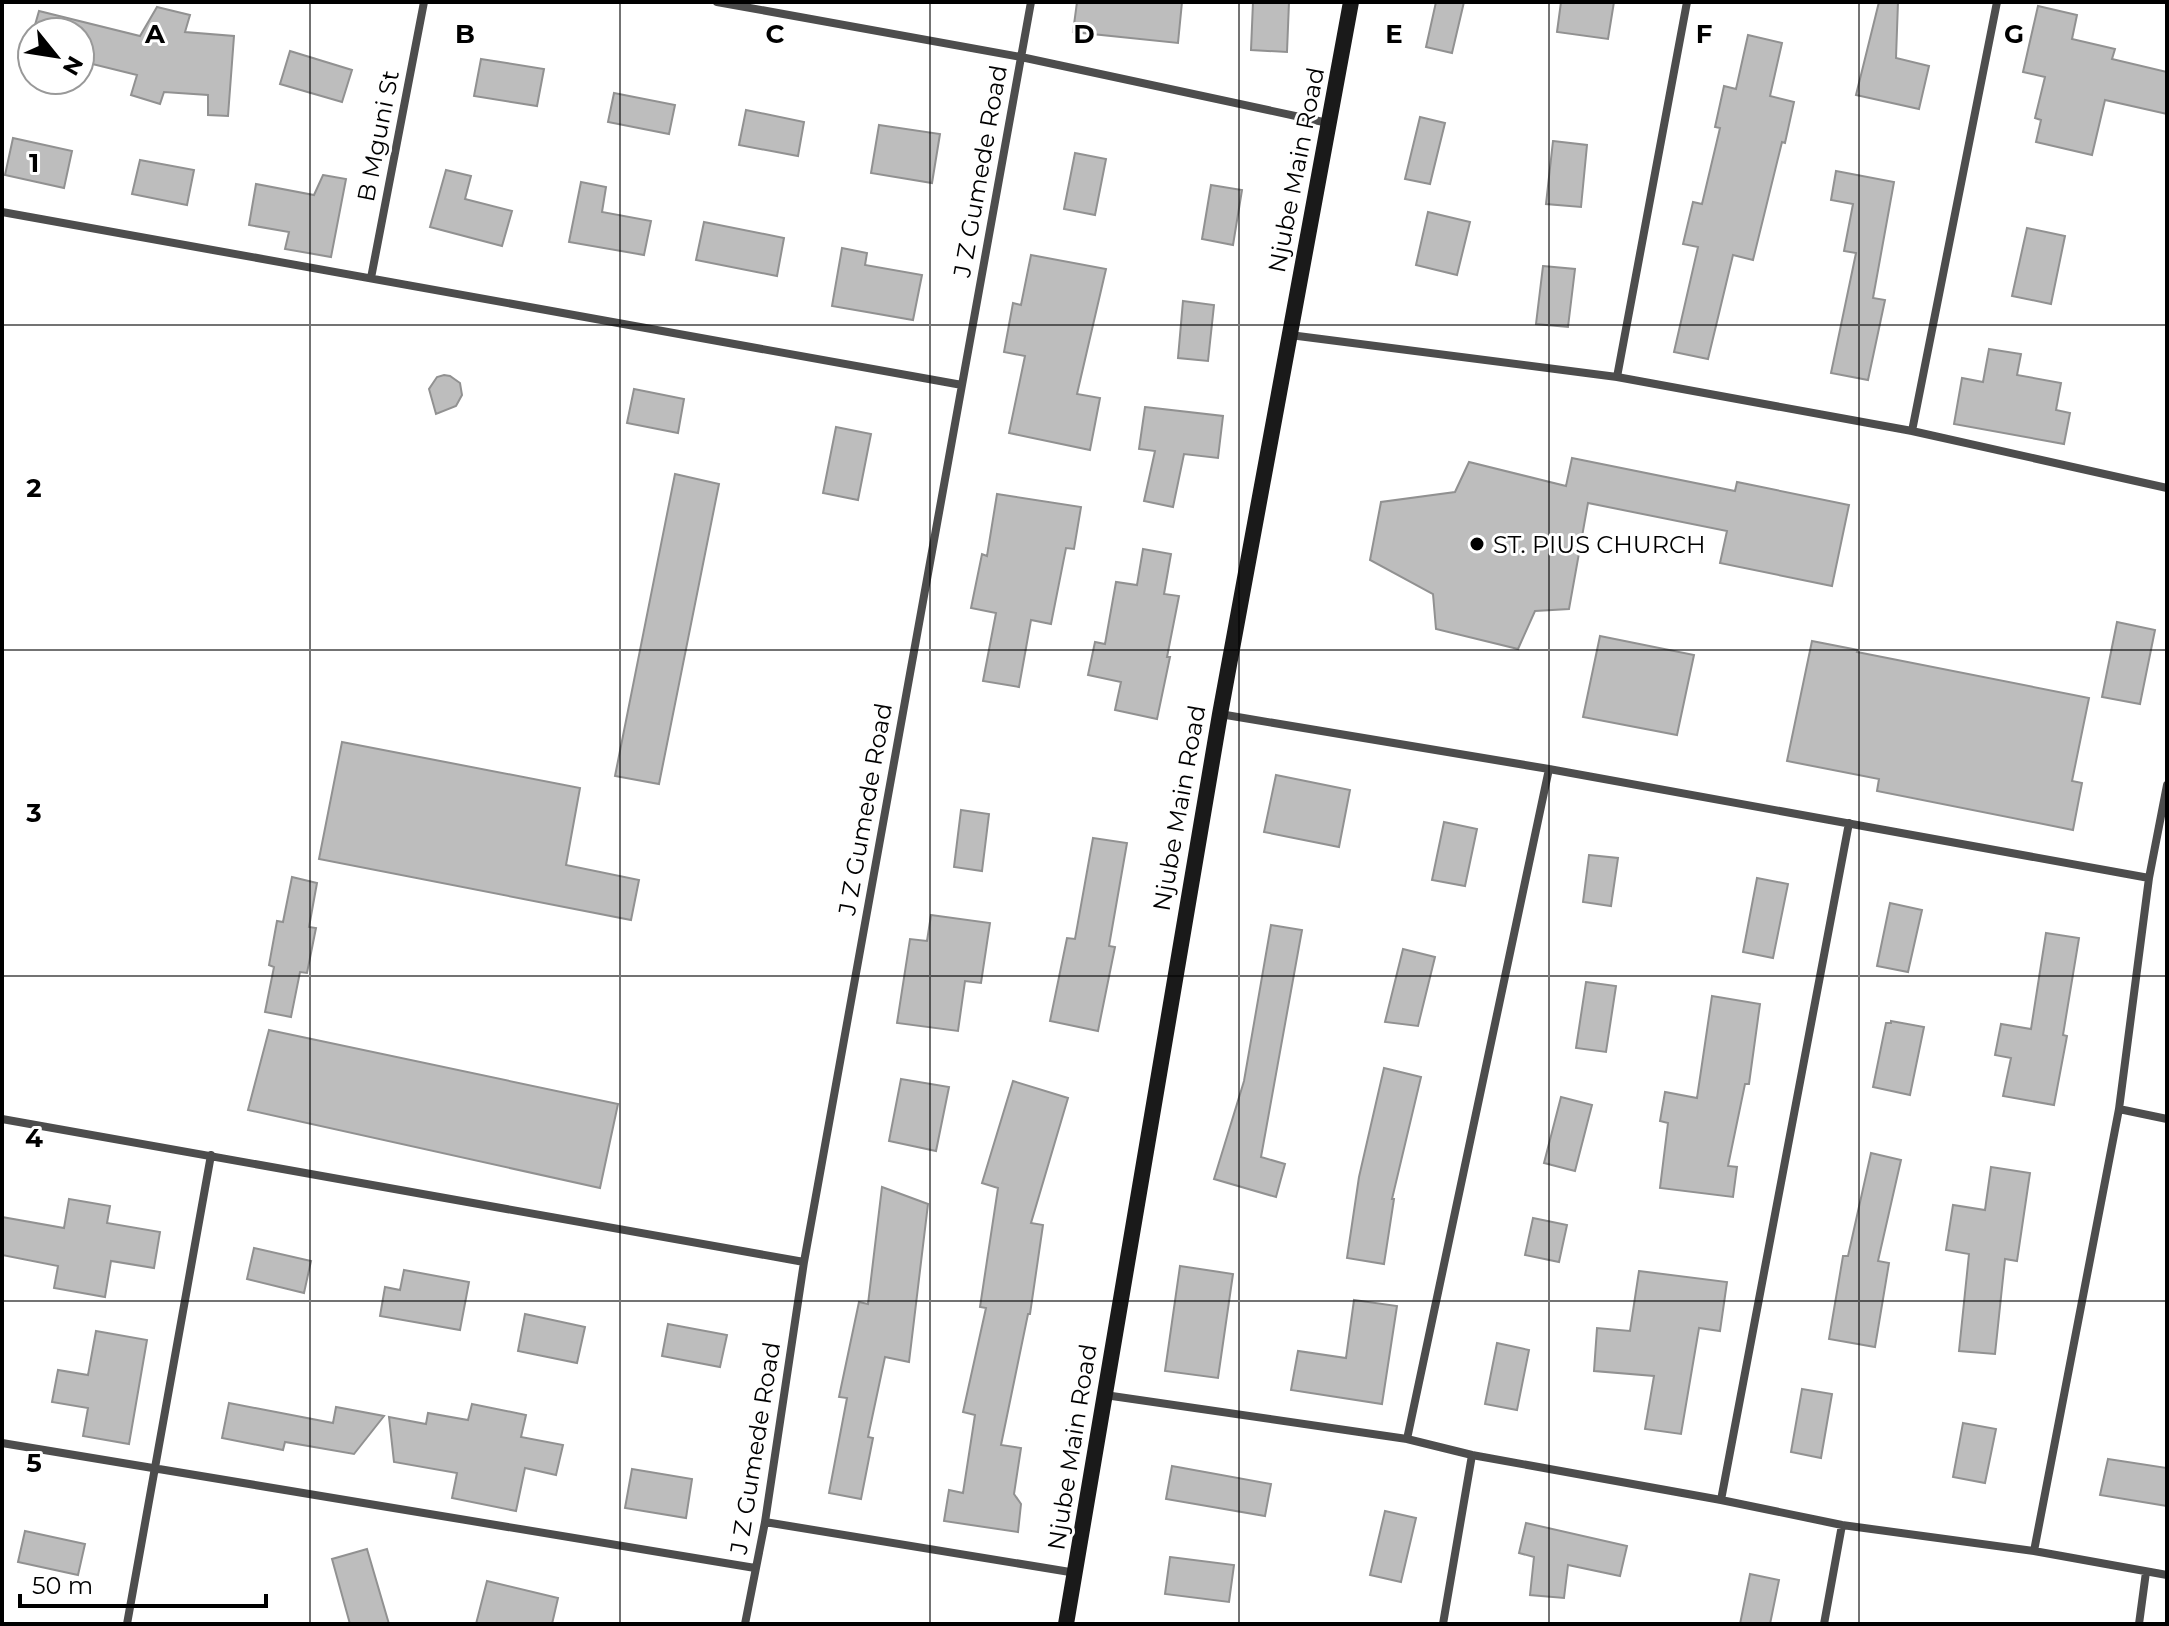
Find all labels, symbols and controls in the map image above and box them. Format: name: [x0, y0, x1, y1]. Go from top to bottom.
north arrow: [16, 16, 96, 96]
text: A: [144, 18, 166, 50]
text: B: [455, 18, 475, 50]
text: C: [766, 18, 785, 50]
text: D: [1073, 18, 1095, 50]
text: E: [1385, 18, 1403, 50]
text: F: [1696, 18, 1712, 50]
text: G: [2004, 18, 2024, 50]
text: N: [57, 51, 89, 80]
street label: J Z Gumede Road: [947, 63, 1013, 280]
street label: Njube Main Road: [1262, 65, 1330, 275]
street label: B Mguni St: [351, 68, 405, 204]
text: 1: [29, 147, 39, 179]
text: 2: [26, 472, 42, 504]
place label: ST. PIUS CHURCH: [1493, 530, 1706, 559]
marker: ST. PIUS CHURCH: [1468, 535, 1486, 553]
street label: J Z Gumede Road: [832, 701, 898, 918]
street label: Njube Main Road: [1147, 703, 1211, 913]
text: 3: [25, 797, 42, 829]
text: 4: [25, 1122, 43, 1154]
street label: J Z Gumede Road: [724, 1340, 786, 1557]
street label: Njube Main Road: [1041, 1342, 1103, 1552]
text: 5: [26, 1447, 42, 1479]
scale bar: [20, 1558, 266, 1608]
text: 50 m: [32, 1571, 93, 1600]

